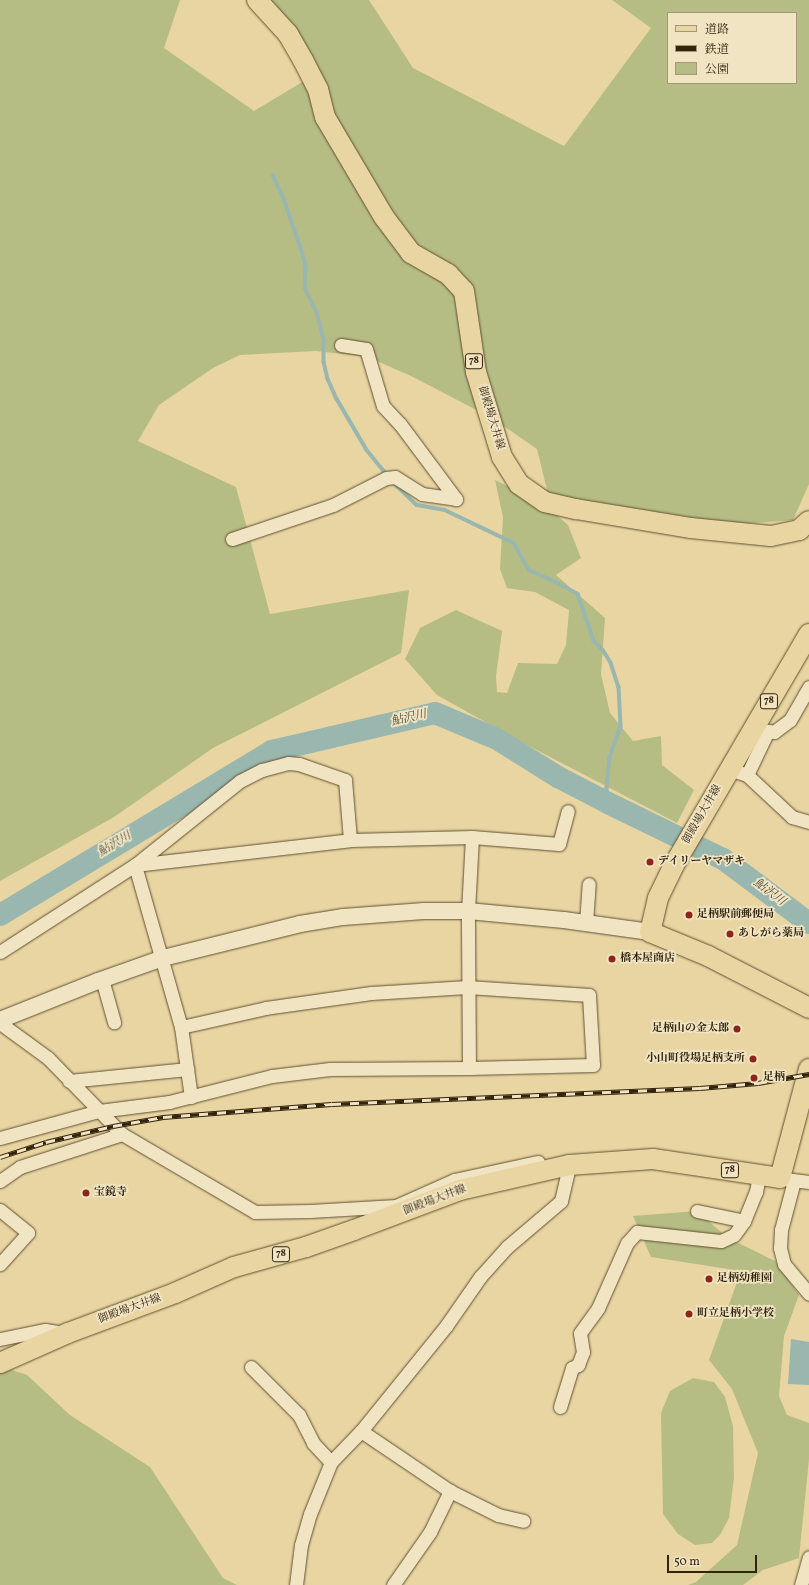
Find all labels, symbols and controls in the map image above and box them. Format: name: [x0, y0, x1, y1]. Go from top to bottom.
legend: [667, 12, 797, 84]
text: 道路: [705, 22, 729, 38]
text: 鉄道: [705, 42, 729, 58]
text: 公園: [705, 62, 729, 78]
road number: 78: [464, 353, 484, 369]
street label: 御殿場大井線: [474, 385, 506, 451]
road number: 78: [759, 693, 779, 709]
water label: 鮎沢川: [390, 708, 428, 730]
street label: 御殿場大井線: [681, 783, 725, 847]
water label: 鮎沢川: [96, 830, 134, 860]
place label: デイリーヤマザキ: [658, 855, 746, 869]
marker: デイリーヤマザキ: [645, 857, 655, 867]
water label: 鮎沢川: [750, 876, 788, 910]
place label: 足柄駅前郵便局: [697, 908, 774, 922]
marker: 足柄駅前郵便局: [684, 910, 694, 920]
place label: あしがら薬局: [738, 927, 804, 941]
marker: あしがら薬局: [725, 929, 735, 939]
place label: 橋本屋商店: [620, 952, 675, 966]
marker: 橋本屋商店: [607, 954, 617, 964]
place label: 足柄山の金太郎: [652, 1022, 729, 1036]
marker: 足柄山の金太郎: [732, 1024, 742, 1034]
place label: 小山町役場足柄支所: [646, 1052, 745, 1066]
marker: 小山町役場足柄支所: [748, 1054, 758, 1064]
place label: 足柄: [763, 1071, 785, 1085]
marker: 足柄: [748, 1072, 760, 1084]
road number: 78: [720, 1162, 740, 1178]
street label: 御殿場大井線: [402, 1183, 468, 1219]
place label: 宝鏡寺: [94, 1186, 127, 1200]
marker: 宝鏡寺: [81, 1188, 91, 1198]
road number: 78: [271, 1246, 291, 1262]
place label: 足柄幼稚園: [717, 1272, 772, 1286]
marker: 足柄幼稚園: [704, 1274, 714, 1284]
street label: 御殿場大井線: [97, 1293, 163, 1327]
place label: 町立足柄小学校: [697, 1307, 774, 1321]
marker: 町立足柄小学校: [684, 1309, 694, 1319]
scale bar: [669, 1547, 759, 1573]
text: 50 m: [674, 1554, 700, 1570]

